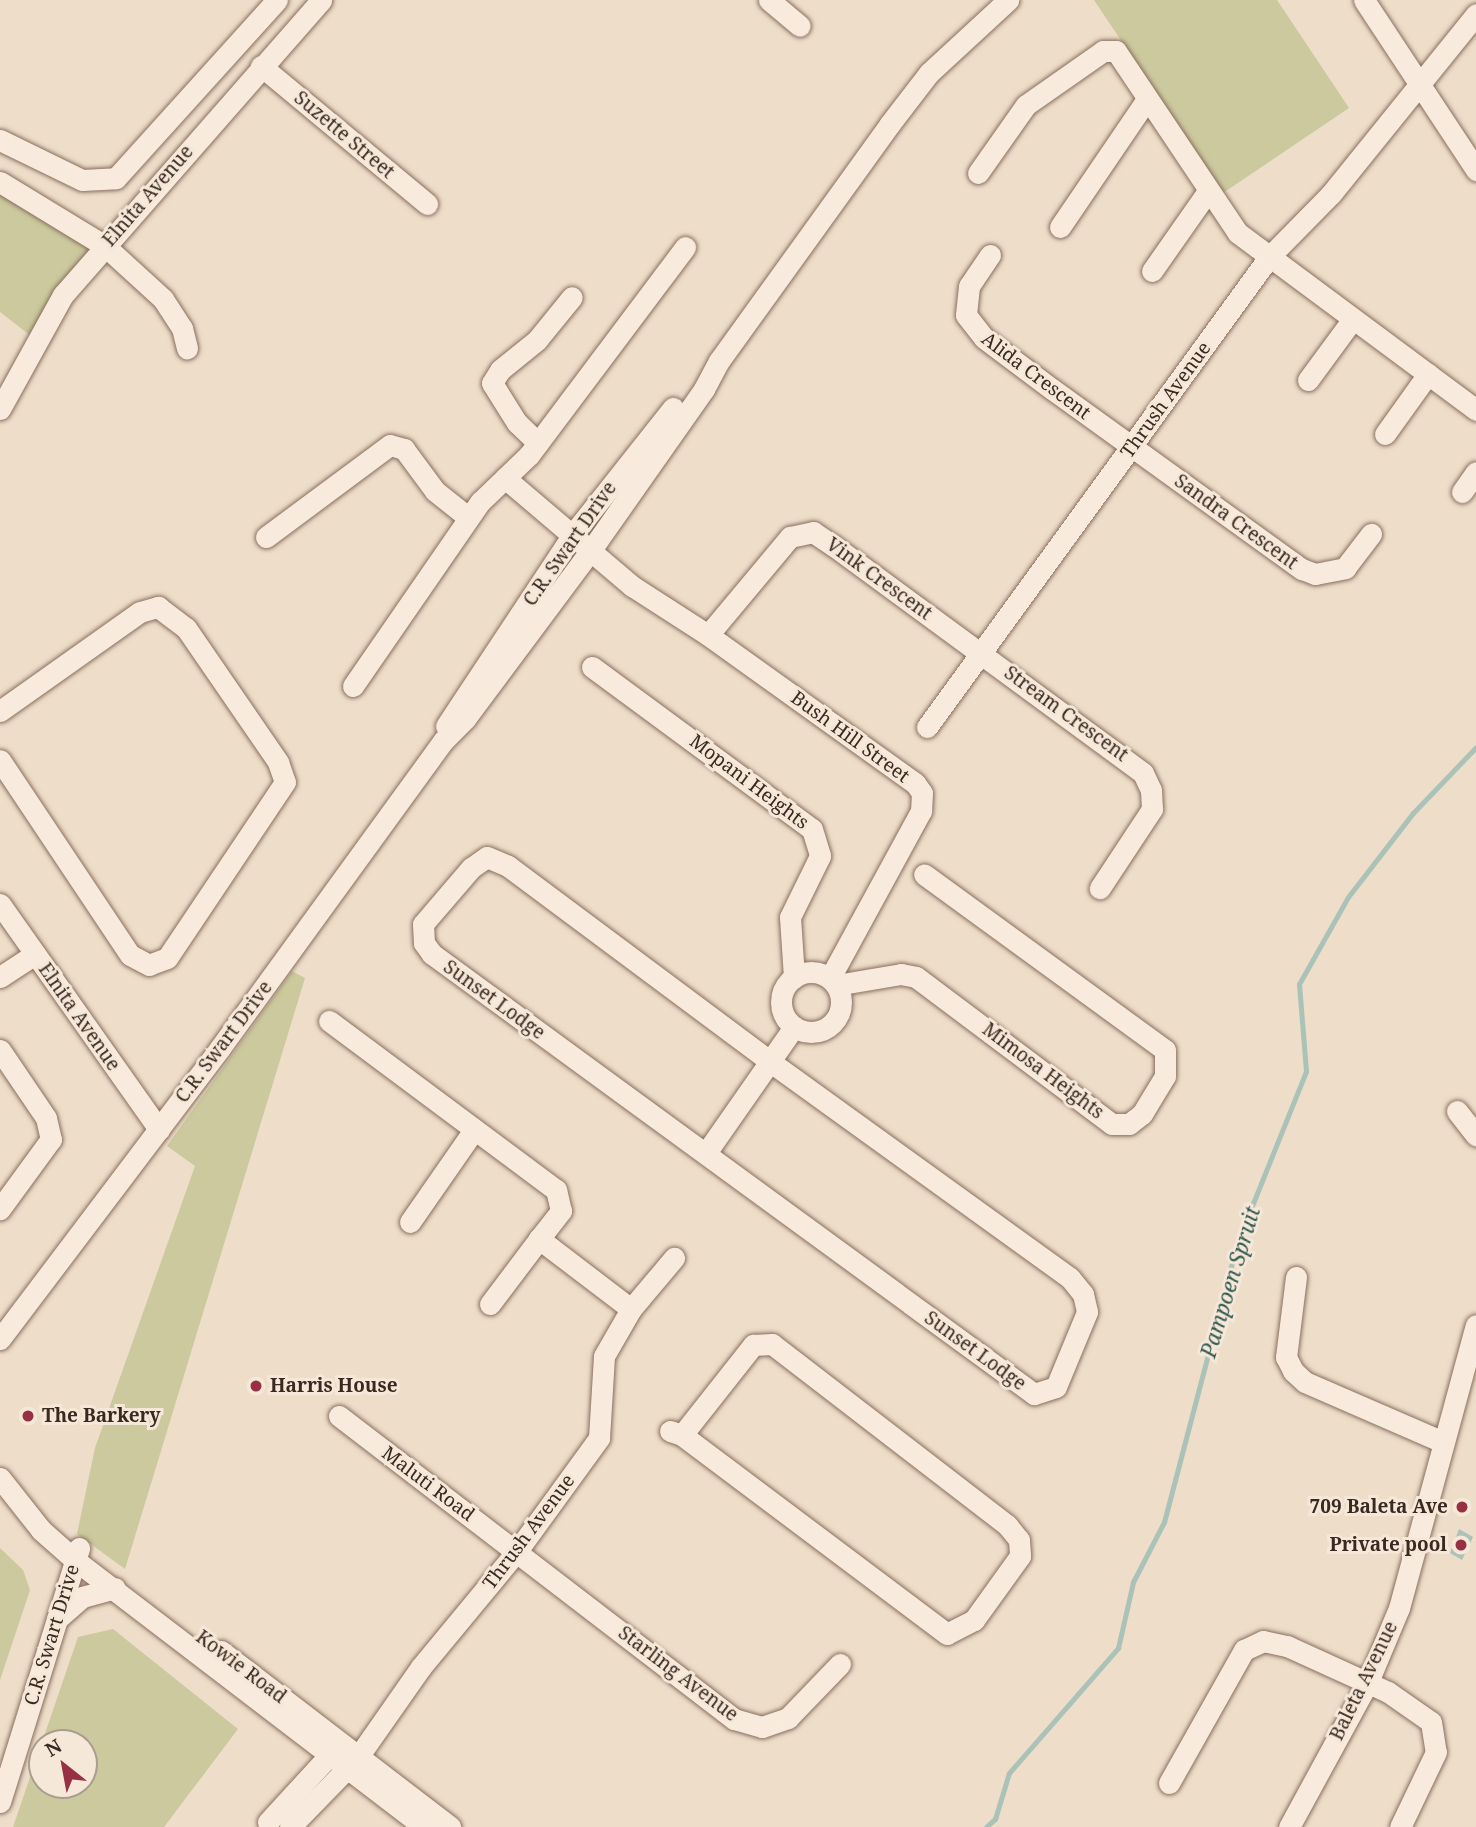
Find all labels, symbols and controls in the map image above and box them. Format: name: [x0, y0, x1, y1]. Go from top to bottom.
street label: Suzette Street: [289, 86, 399, 184]
street label: Elnita Avenue: [98, 141, 198, 251]
street label: Alida Crescent: [977, 328, 1095, 424]
street label: Thrush Avenue: [1116, 337, 1216, 463]
street label: Sandra Crescent: [1170, 470, 1302, 574]
street label: C.R. Swart Drive: [519, 478, 621, 610]
street label: Vink Crescent: [822, 533, 936, 625]
street label: Stream Crescent: [1000, 661, 1132, 767]
street label: Bush Hill Street: [786, 686, 914, 788]
street label: Mopani Heights: [685, 730, 813, 834]
street label: Sunset Lodge: [439, 956, 549, 1044]
street label: Elnita Avenue: [33, 959, 125, 1075]
street label: C.R. Swart Drive: [171, 977, 277, 1107]
street label: Mimosa Heights: [978, 1018, 1108, 1124]
water label: Pampoen Spruit: [1195, 1203, 1265, 1361]
street label: Sunset Lodge: [920, 1307, 1030, 1395]
place label: Harris House: [270, 1375, 398, 1397]
marker: Harris House: [248, 1378, 264, 1394]
place label: The Barkery: [42, 1405, 161, 1427]
marker: The Barkery: [20, 1408, 36, 1424]
street label: Maluti Road: [377, 1442, 479, 1526]
street label: Thrush Avenue: [478, 1470, 580, 1594]
place label: 709 Baleta Ave: [1310, 1496, 1448, 1518]
marker: 709 Baleta Ave: [1454, 1499, 1470, 1515]
place label: Private pool: [1330, 1534, 1447, 1556]
marker: Private pool: [1453, 1537, 1469, 1553]
street label: C.R. Swart Drive: [20, 1562, 84, 1708]
street label: Baleta Avenue: [1325, 1618, 1403, 1744]
street label: Starling Avenue: [614, 1622, 742, 1726]
street label: Kowie Road: [191, 1626, 291, 1708]
north arrow: [28, 1729, 98, 1799]
text: N: [40, 1733, 66, 1763]

